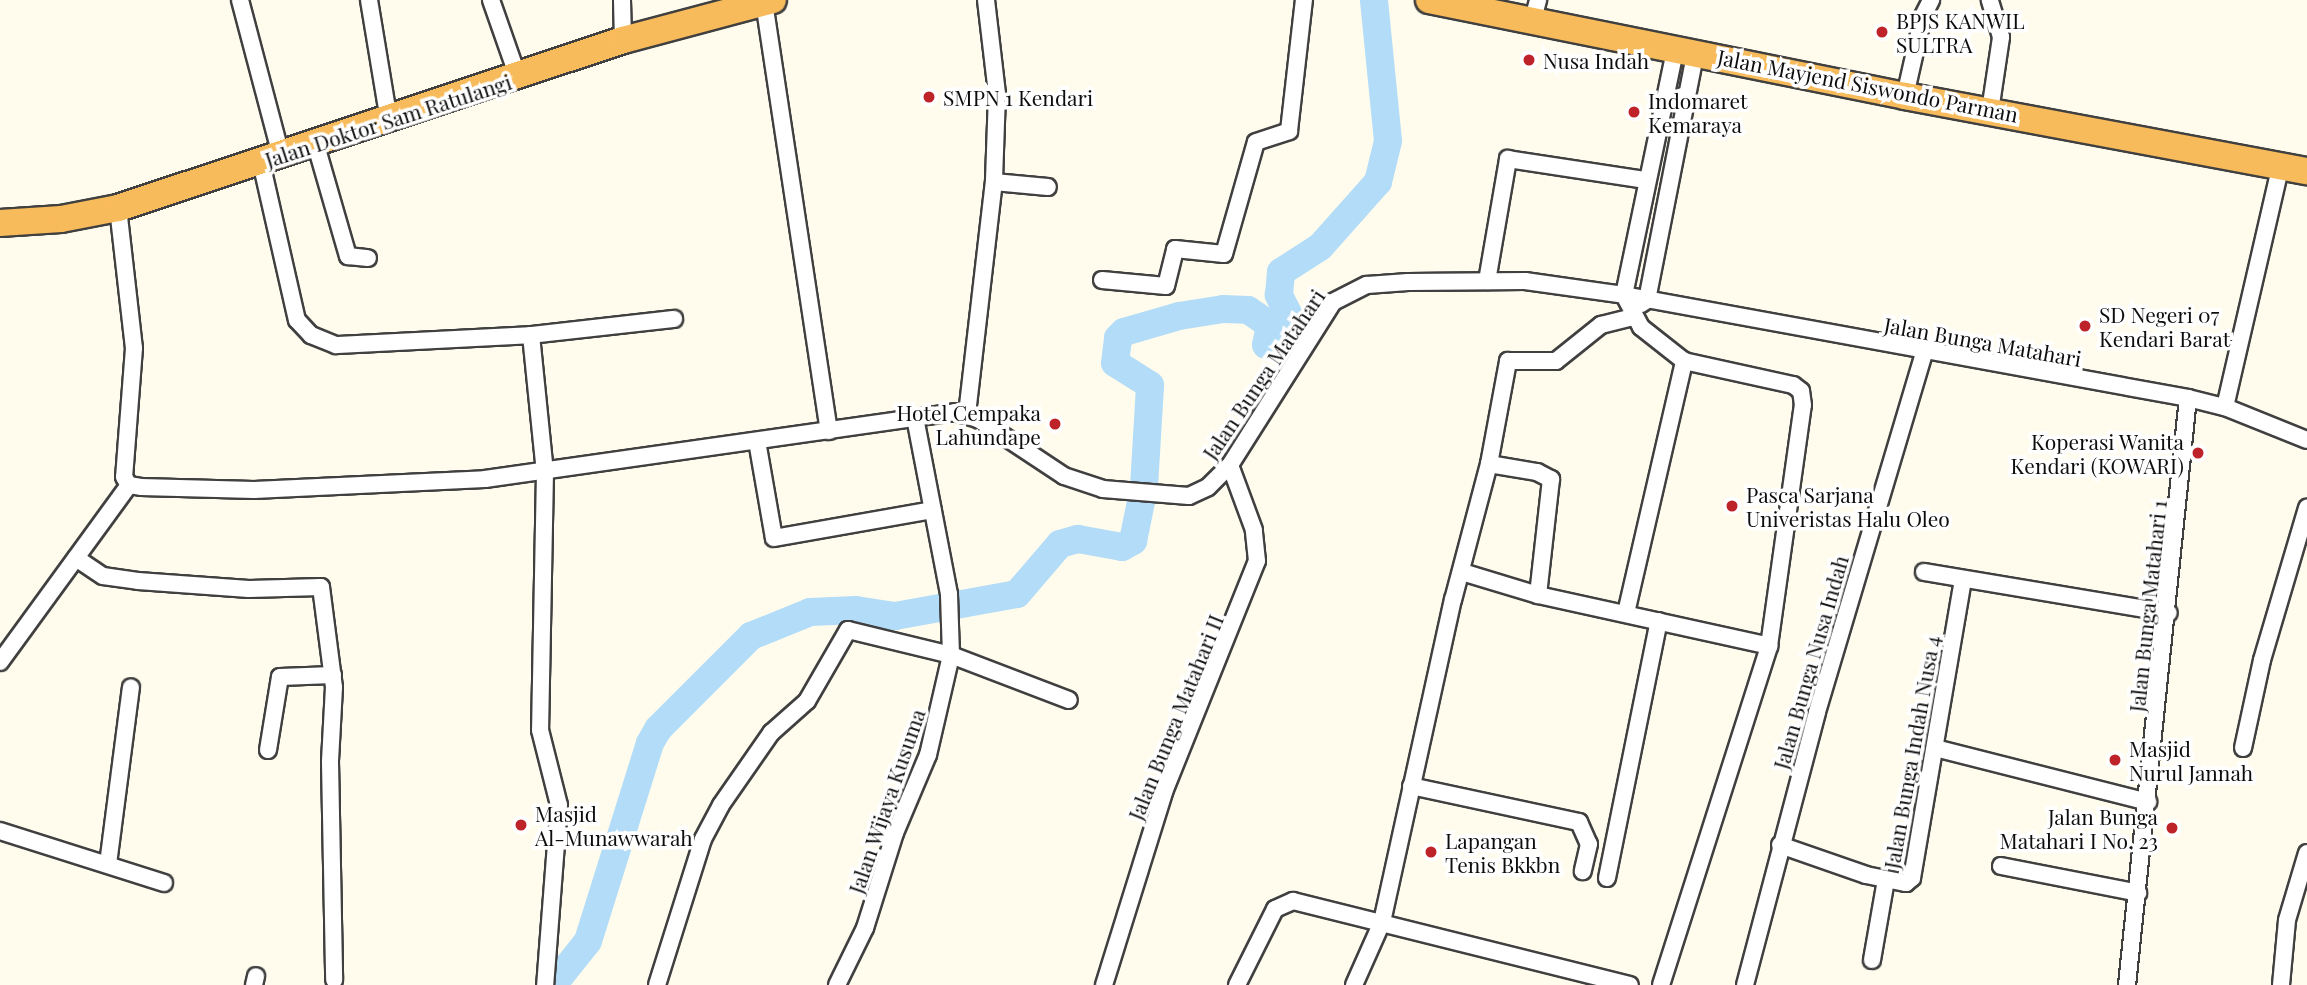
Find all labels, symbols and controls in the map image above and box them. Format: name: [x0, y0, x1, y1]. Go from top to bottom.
place label: BPJS KANWIL SULTRA: [1896, 7, 2024, 57]
marker: BPJS KANWIL SULTRA: [1874, 24, 1890, 40]
street label: Jalan Mayjend Siswondo Parman: [1716, 43, 2020, 127]
place label: Nusa Indah: [1543, 47, 1649, 73]
marker: Nusa Indah: [1521, 52, 1537, 68]
street label: Jalan Doktor Sam Ratulangi: [261, 68, 515, 172]
place label: SMPN 1 Kendari: [943, 84, 1093, 110]
place label: Indomaret Kemaraya: [1648, 87, 1747, 137]
marker: SMPN 1 Kendari: [921, 89, 937, 105]
marker: Indomaret Kemaraya: [1626, 104, 1642, 120]
street label: Jalan Bunga Matahari: [1197, 284, 1329, 464]
place label: SD Negeri 07 Kendari Barat: [2099, 301, 2230, 351]
street label: Jalan Bunga Matahari: [1882, 311, 2084, 371]
marker: SD Negeri 07 Kendari Barat: [2077, 318, 2093, 334]
place label: Hotel Cempaka Lahundape: [896, 399, 1041, 449]
marker: Hotel Cempaka Lahundape: [1047, 416, 1063, 432]
place label: Koperasi Wanita Kendari (KOWARI): [2011, 428, 2184, 478]
marker: Koperasi Wanita Kendari (KOWARI): [2190, 445, 2206, 461]
place label: Pasca Sarjana Univeristas Halu Oleo: [1746, 481, 1950, 531]
marker: Pasca Sarjana Univeristas Halu Oleo: [1724, 498, 1740, 514]
street label: Jalan Bunga Matahari 1: [2123, 499, 2171, 713]
street label: Jalan Bunga Nusa Indah: [1767, 552, 1853, 772]
street label: Jalan Bunga Matahari II: [1122, 610, 1228, 824]
street label: Jalan Bunga Indah Nusa 4: [1878, 633, 1944, 871]
street label: Jalan Wijaya Kusuma: [842, 705, 930, 897]
place label: Masjid Nurul Jannah: [2129, 735, 2253, 785]
marker: Masjid Nurul Jannah: [2107, 752, 2123, 768]
place label: Masjid Al-Munawwarah: [535, 800, 693, 850]
place label: Jalan Bunga Matahari I No. 23: [2000, 803, 2158, 853]
marker: Masjid Al-Munawwarah: [513, 817, 529, 833]
marker: Jalan Bunga Matahari I No. 23: [2164, 820, 2180, 836]
place label: Lapangan Tenis Bkkbn: [1445, 827, 1560, 877]
marker: Lapangan Tenis Bkkbn: [1423, 844, 1439, 860]

